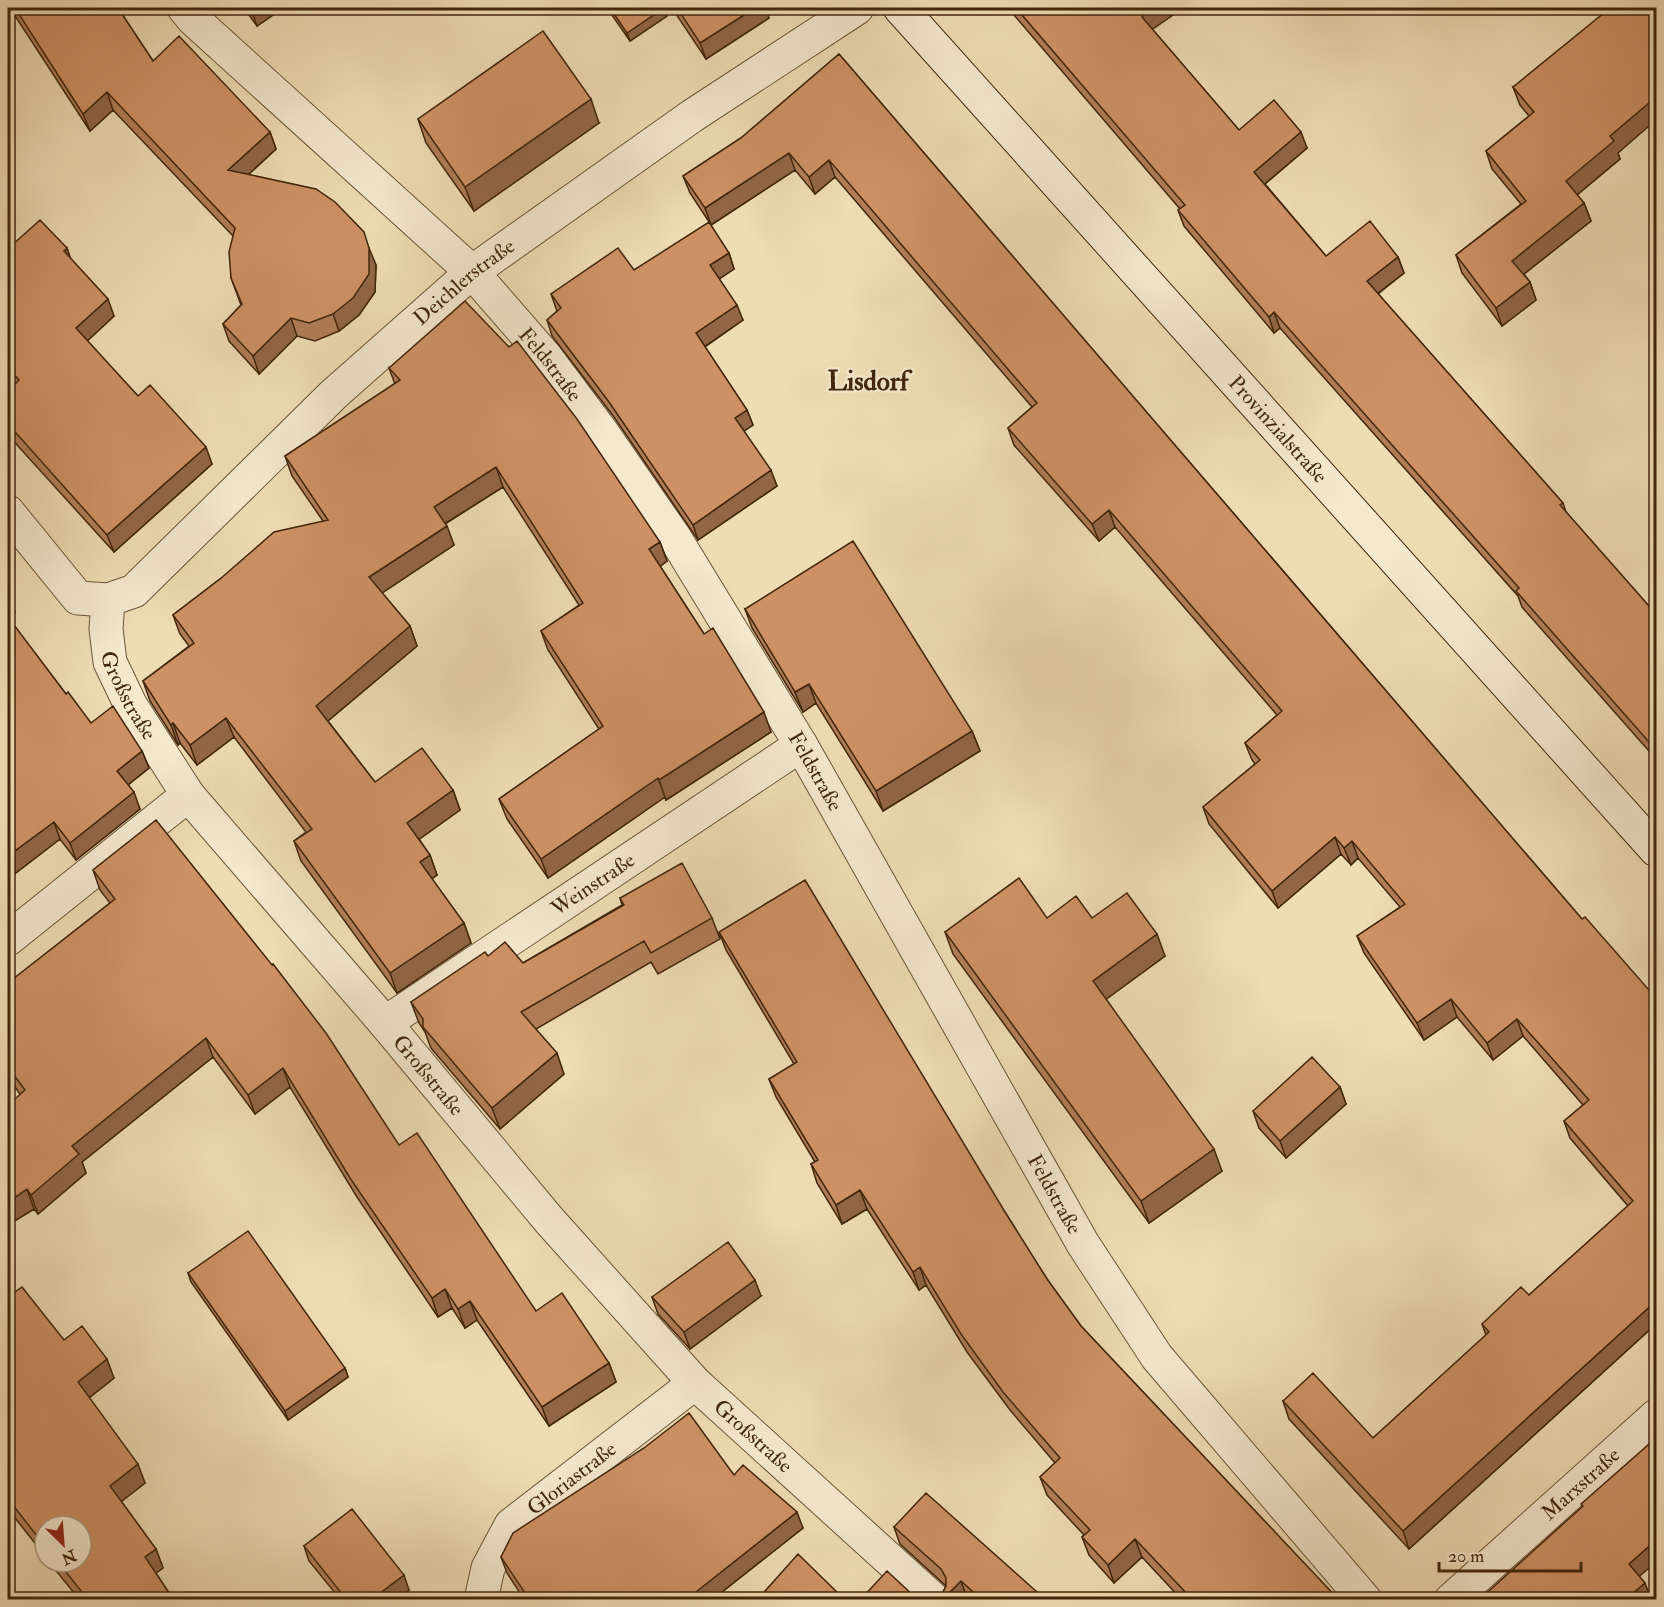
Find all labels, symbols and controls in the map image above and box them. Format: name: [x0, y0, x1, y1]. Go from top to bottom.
street label: Deichlerstraße: [408, 233, 521, 332]
street label: Feldstraße: [512, 322, 588, 407]
district label: Lisdorf: [827, 365, 913, 398]
street label: Provinzialstraße: [1222, 370, 1333, 489]
street label: Großstraße: [95, 649, 162, 745]
street label: Feldstraße: [782, 726, 849, 816]
street label: Weinstraße: [545, 847, 640, 923]
street label: Großstraße: [387, 1029, 470, 1122]
street label: Feldstraße: [1021, 1150, 1088, 1239]
street label: Großstraße: [708, 1394, 798, 1479]
street label: Gloriastraße: [522, 1436, 622, 1522]
street label: Marxstraße: [1536, 1442, 1626, 1526]
north arrow: [33, 1514, 93, 1574]
scale bar: [1439, 1535, 1582, 1573]
text: N: [58, 1544, 81, 1569]
text: 20 m: [1448, 1545, 1484, 1568]

